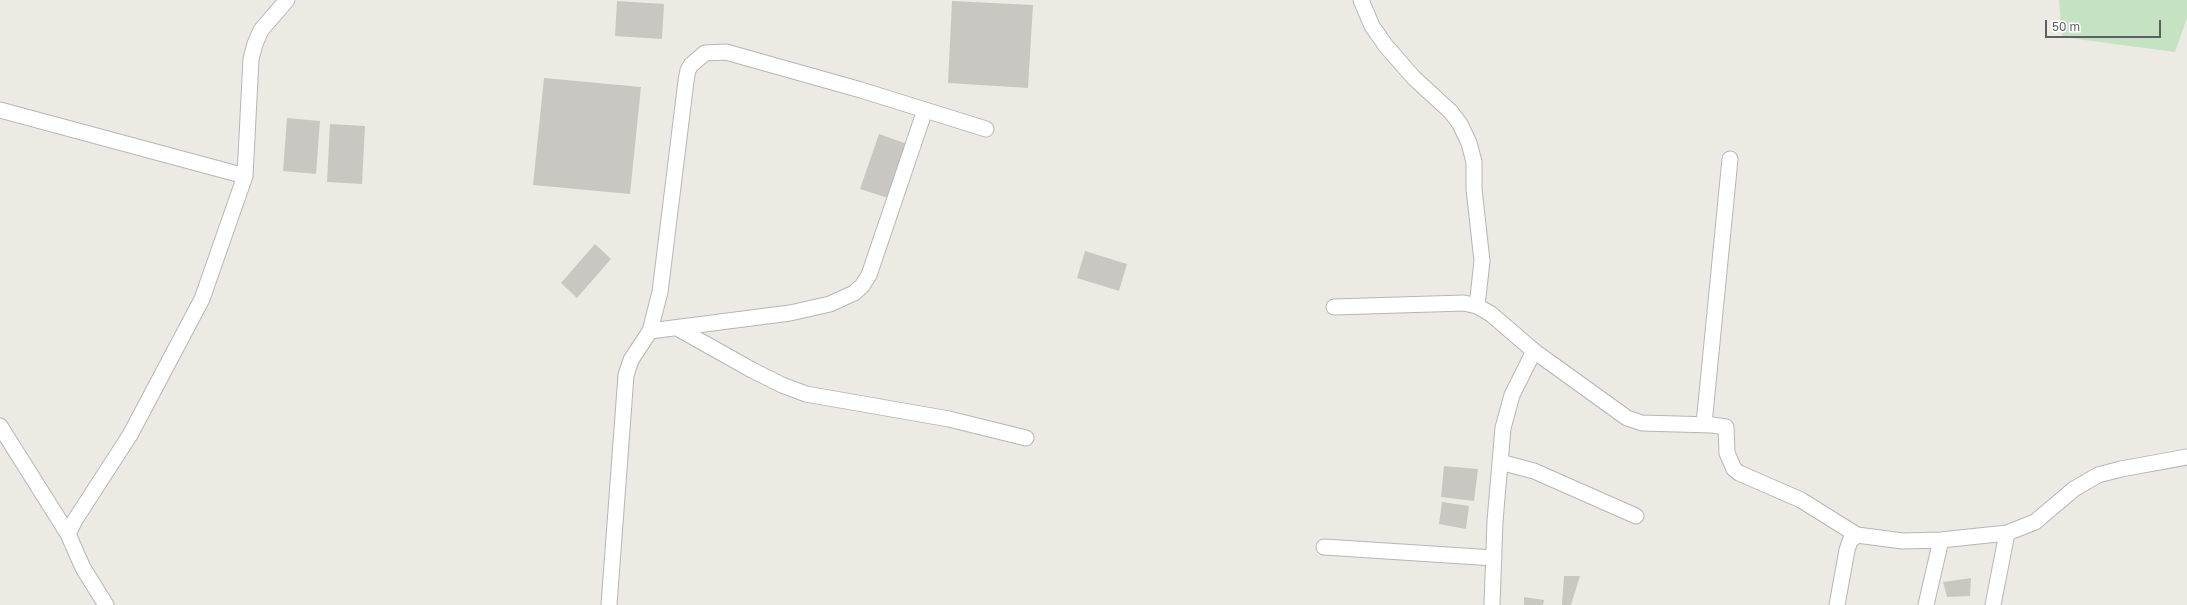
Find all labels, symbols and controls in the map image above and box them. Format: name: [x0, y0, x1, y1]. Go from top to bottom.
scale bar: [2047, 12, 2163, 38]
text: 50 m: [2052, 19, 2080, 34]

